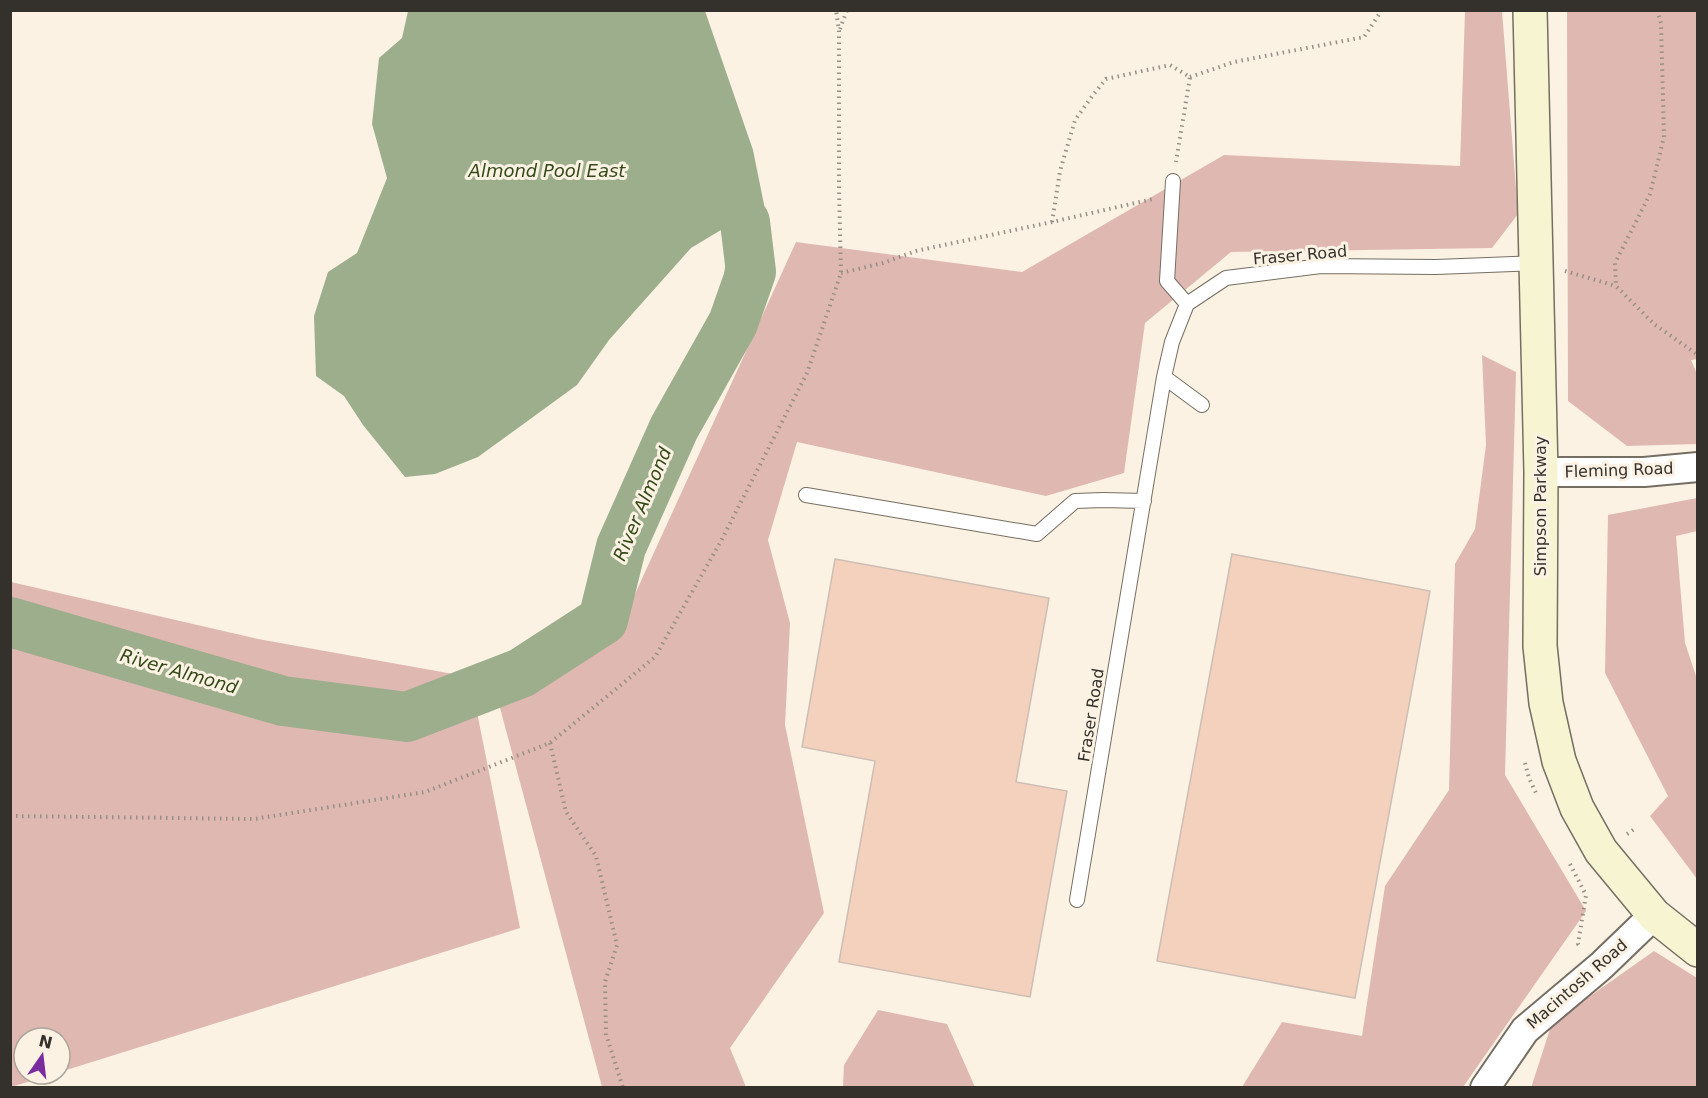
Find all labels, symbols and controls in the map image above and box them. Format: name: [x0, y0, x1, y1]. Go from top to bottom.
water label: Almond Pool East: [468, 160, 626, 181]
street label: Fraser Road: [1252, 241, 1348, 269]
street label: Simpson Parkway: [1531, 436, 1550, 576]
water label: River Almond: [609, 444, 676, 564]
street label: Fleming Road: [1564, 459, 1674, 481]
water label: River Almond: [118, 644, 241, 698]
street label: Fraser Road: [1074, 667, 1108, 763]
street label: Macintosh Road: [1523, 935, 1631, 1033]
north arrow: [12, 1026, 72, 1086]
text: N: [37, 1031, 54, 1053]

